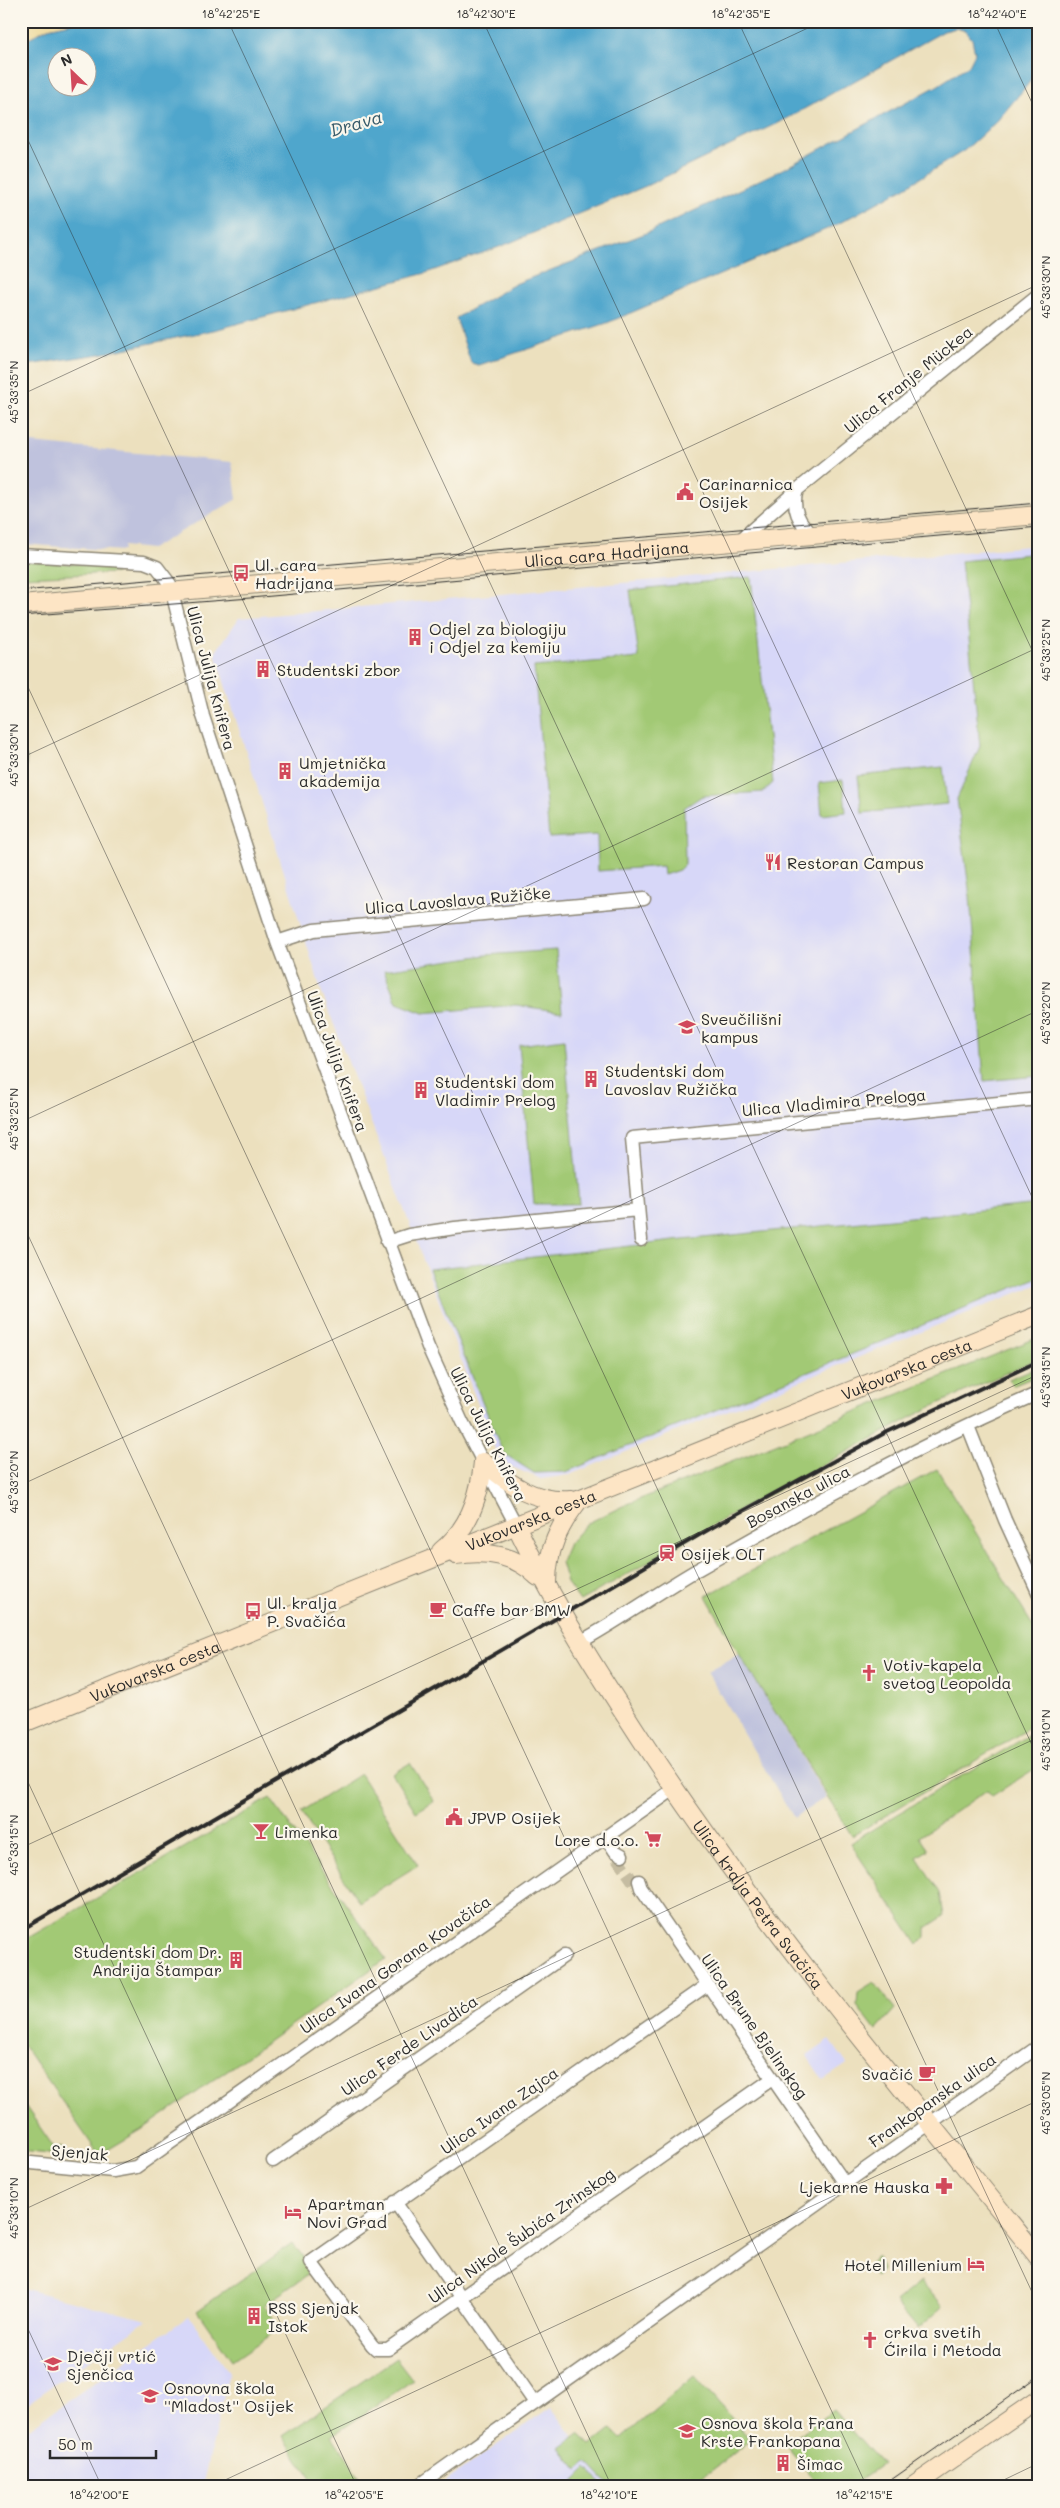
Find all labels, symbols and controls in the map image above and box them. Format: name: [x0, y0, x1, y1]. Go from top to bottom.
text: 18°42'25"E: [202, 5, 260, 21]
text: 18°42'30"E: [456, 5, 516, 21]
text: 18°42'35"E: [712, 5, 771, 21]
text: 18°42'40"E: [967, 5, 1027, 21]
north arrow: [48, 48, 98, 98]
text: N: [57, 49, 75, 71]
water label: Drava: [327, 104, 385, 142]
text: 45°33'30"N: [1037, 256, 1053, 318]
street label: Ulica Franje Mückea: [839, 321, 977, 437]
text: 45°33'35"N: [5, 361, 21, 423]
place label: Carinarnica Osijek: [699, 473, 793, 512]
public building icon: Carinarnica Osijek: [675, 482, 695, 502]
street label: Ulica cara Hadrijana: [523, 535, 690, 571]
place label: Ul. cara Hadrijana: [255, 554, 334, 593]
bus stop icon: Ul. cara Hadrijana: [231, 563, 251, 583]
street label: Ulica Julija Knifera: [183, 604, 241, 753]
place label: Odjel za biologiju i Odjel za kemiju: [429, 618, 567, 657]
text: 45°33'25"N: [1037, 619, 1053, 681]
building icon: Odjel za biologiju i Odjel za kemiju: [405, 627, 425, 647]
building icon: Studentski zbor: [253, 659, 273, 679]
place label: Studentski zbor: [277, 659, 401, 680]
text: 45°33'30"N: [5, 724, 21, 786]
place label: Umjetnička akademija: [299, 752, 386, 791]
building icon: Umjetnička akademija: [275, 761, 295, 781]
restaurant icon: Restoran Campus: [763, 852, 783, 872]
place label: Restoran Campus: [787, 852, 924, 873]
street label: Ulica Lavoslava Ružičke: [364, 881, 552, 919]
text: 45°33'20"N: [1037, 982, 1053, 1044]
street label: Ulica Julija Knifera: [303, 988, 373, 1134]
place label: Sveučilišni kampus: [701, 1008, 782, 1047]
school or university icon: Sveučilišni kampus: [677, 1017, 697, 1037]
place label: Studentski dom Lavoslav Ružička: [605, 1060, 737, 1099]
building icon: Studentski dom Lavoslav Ružička: [581, 1069, 601, 1089]
place label: Studentski dom Vladimir Prelog: [435, 1071, 556, 1110]
building icon: Studentski dom Vladimir Prelog: [411, 1080, 431, 1100]
street label: Ulica Vladimira Preloga: [741, 1083, 927, 1121]
text: 45°33'25"N: [5, 1088, 21, 1150]
street label: Vukovarska cesta: [838, 1333, 975, 1404]
text: 45°33'15"N: [1037, 1347, 1053, 1407]
street label: Ulica Julija Knifera: [446, 1363, 532, 1505]
text: 45°33'20"N: [5, 1451, 21, 1513]
street label: Bosanska ulica: [743, 1460, 853, 1532]
street label: Vukovarska cesta: [462, 1484, 599, 1555]
station icon: Osijek OLT: [657, 1543, 677, 1563]
place label: Osijek OLT: [681, 1543, 765, 1564]
place label: Ul. kralja P. Svačića: [267, 1592, 346, 1631]
cafe icon: Caffe bar BMW: [428, 1599, 448, 1619]
place label: Caffe bar BMW: [452, 1599, 571, 1620]
bus stop icon: Ul. kralja P. Svačića: [243, 1601, 263, 1621]
street label: Vukovarska cesta: [86, 1635, 223, 1706]
place label: Votiv-kapela svetog Leopolda: [883, 1654, 1011, 1693]
church icon: Votiv-kapela svetog Leopolda: [859, 1663, 879, 1683]
text: 45°33'10"N: [1037, 1709, 1053, 1771]
public building icon: JPVP Osijek: [444, 1807, 464, 1827]
place label: JPVP Osijek: [468, 1807, 560, 1828]
text: 45°33'15"N: [5, 1815, 21, 1875]
street label: Ulica kralja Petra Svačića: [689, 1815, 829, 1993]
bar icon: Limenka: [251, 1821, 271, 1841]
place label: Limenka: [275, 1821, 338, 1842]
place label: Lore d.o.o.: [555, 1829, 639, 1850]
supermarket icon: Lore d.o.o.: [643, 1829, 663, 1849]
street label: Ulica Ivana Gorana Kovačića: [296, 1890, 494, 2038]
place label: Studentski dom Dr. Andrija Štampar: [74, 1941, 222, 1980]
street label: Ulica Brune Bjelinskog: [697, 1949, 813, 2103]
building icon: Studentski dom Dr. Andrija Štampar: [226, 1950, 246, 1970]
street label: Ulica Ferde Livadića: [337, 1990, 482, 2100]
street label: Frankopanska ulica: [864, 2048, 1000, 2152]
street label: Ulica Ivana Zajca: [436, 2062, 562, 2158]
place label: Svačić: [862, 2063, 913, 2084]
cafe icon: Svačić: [917, 2063, 937, 2083]
text: 45°33'05"N: [1037, 2072, 1053, 2134]
street label: Sjenjak: [51, 2139, 109, 2165]
street label: Ulica Nikole Šubića Zrinskog: [424, 2163, 618, 2307]
place label: Ljekarne Hauska: [800, 2176, 930, 2197]
pharmacy icon: Ljekarne Hauska: [934, 2176, 954, 2196]
text: 45°33'10"N: [5, 2177, 21, 2239]
place label: Apartman Novi Grad: [307, 2193, 387, 2232]
hotel icon: Apartman Novi Grad: [283, 2202, 303, 2222]
place label: Hotel Millenium: [844, 2254, 962, 2275]
hotel icon: Hotel Millenium: [966, 2254, 986, 2274]
place label: RSS Sjenjak Istok: [268, 2297, 358, 2336]
building icon: RSS Sjenjak Istok: [244, 2306, 264, 2326]
place label: crkva svetih Ćirila i Metoda: [884, 2321, 1002, 2360]
church icon: crkva svetih Ćirila i Metoda: [860, 2330, 880, 2350]
place label: Dječji vrtić Sjenčica: [67, 2345, 156, 2384]
school or university icon: Dječji vrtić Sjenčica: [43, 2354, 63, 2374]
place label: Osnovna škola ''Mladost'' Osijek: [164, 2377, 294, 2416]
school or university icon: Osnovna škola ''Mladost'' Osijek: [140, 2386, 160, 2406]
place label: Osnova škola Frana Krste Frankopana: [701, 2412, 854, 2451]
school or university icon: Osnova škola Frana Krste Frankopana: [677, 2421, 697, 2441]
scale bar: [50, 2428, 156, 2460]
text: 50 m: [58, 2434, 93, 2454]
building icon: Šimac: [773, 2453, 793, 2473]
place label: Šimac: [797, 2453, 843, 2474]
text: 18°42'00"E: [69, 2486, 129, 2502]
text: 18°42'05"E: [324, 2486, 384, 2502]
text: 18°42'10"E: [580, 2486, 638, 2502]
text: 18°42'15"E: [835, 2486, 893, 2502]

